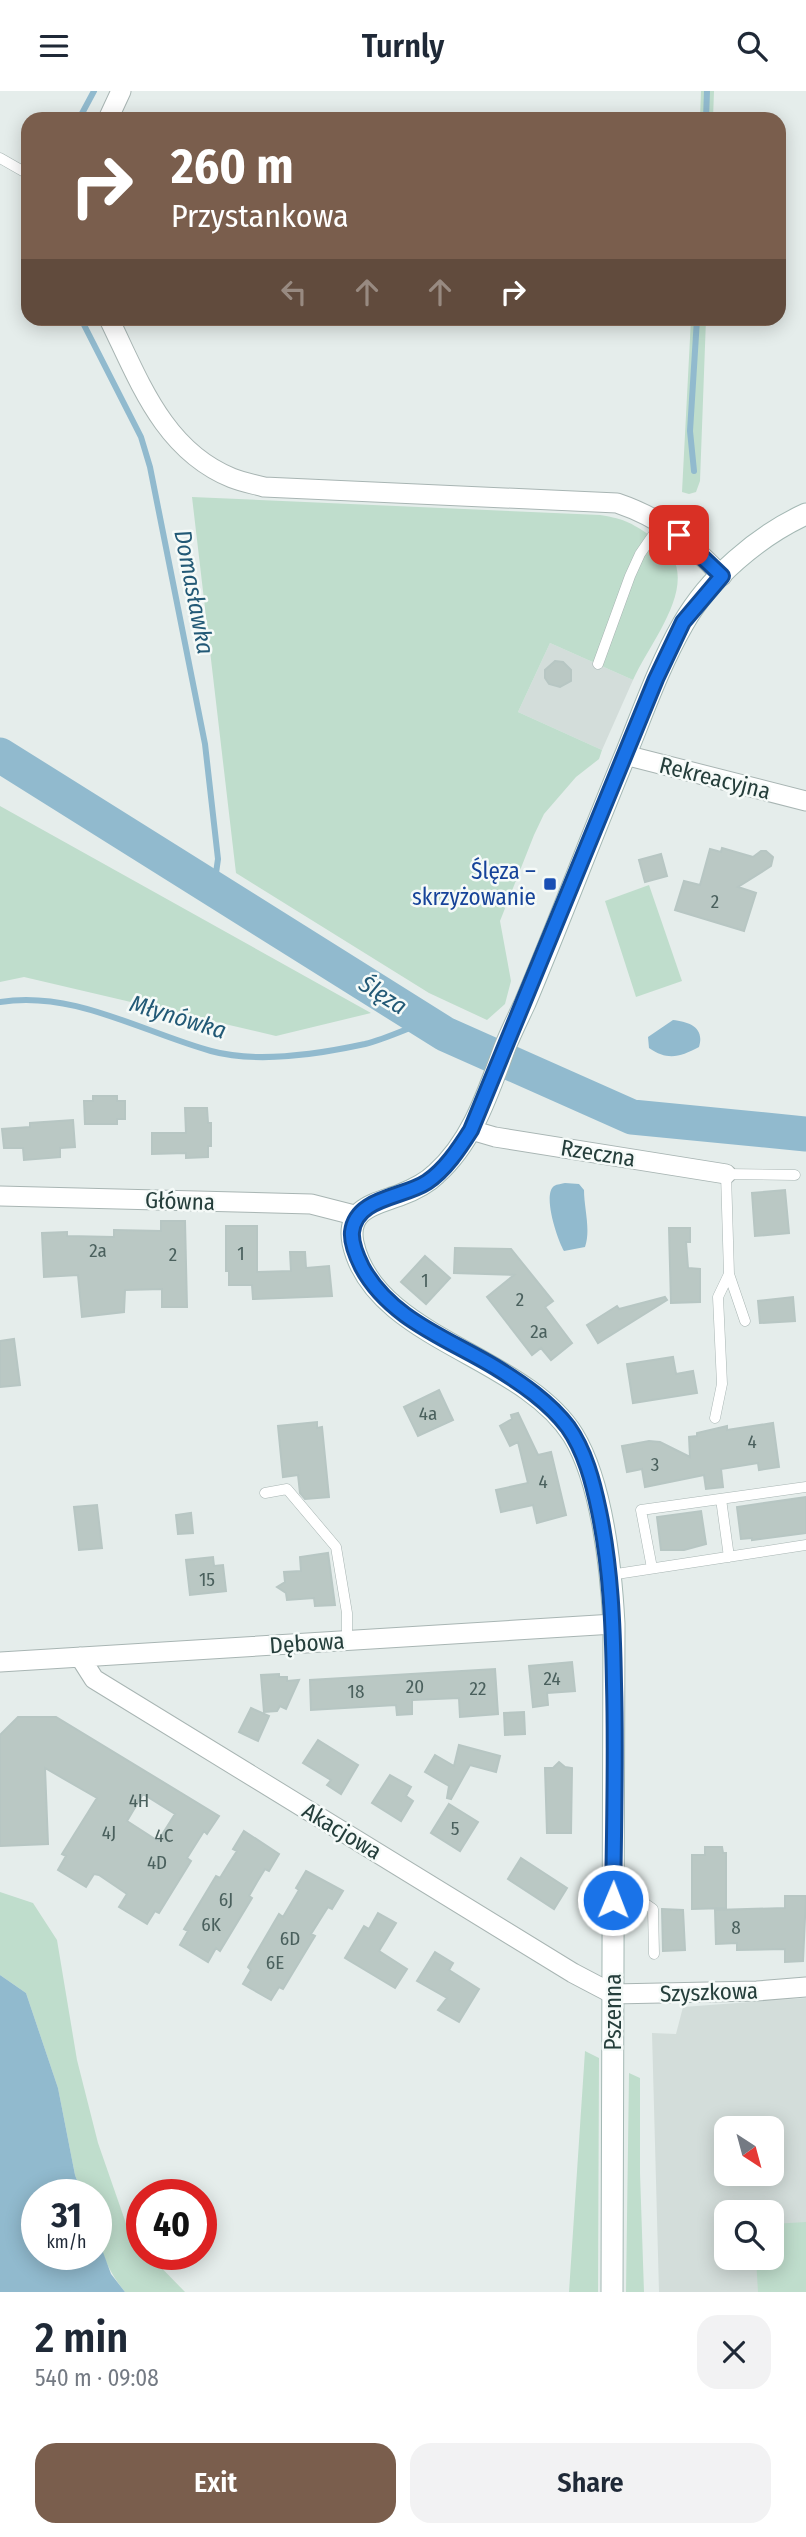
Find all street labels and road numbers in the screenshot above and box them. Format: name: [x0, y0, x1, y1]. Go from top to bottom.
street label: Rekreacyjna: [657, 751, 773, 805]
street label: Rzeczna: [559, 1133, 637, 1173]
street label: Główna: [144, 1186, 216, 1216]
street label: Dębowa: [269, 1626, 345, 1660]
street label: Akacjowa: [297, 1796, 387, 1866]
street label: Pszenna: [599, 1973, 627, 2051]
street label: Szyszkowa: [660, 1976, 758, 2008]

